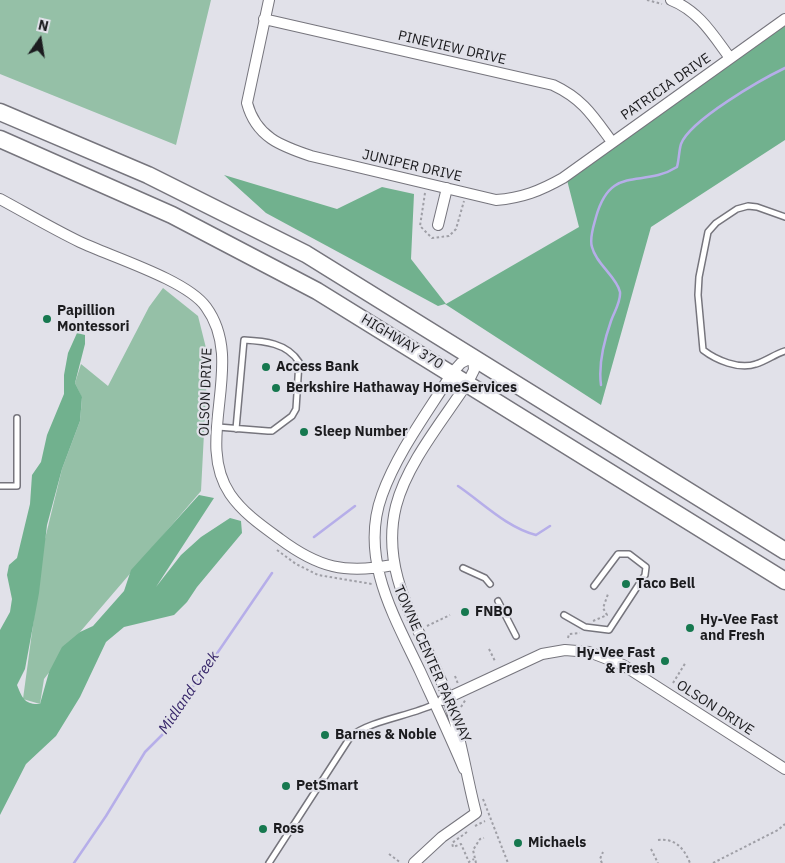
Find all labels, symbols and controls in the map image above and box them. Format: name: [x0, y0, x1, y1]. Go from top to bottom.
north arrow: [15, 15, 65, 65]
text: N: [36, 15, 50, 35]
street label: PINEVIEW DRIVE: [396, 27, 508, 69]
street label: PATRICIA DRIVE: [618, 50, 714, 124]
street label: JUNIPER DRIVE: [361, 146, 463, 186]
place label: Papillion Montessori: [57, 303, 129, 336]
street label: HIGHWAY 370: [358, 311, 446, 373]
marker: Papillion Montessori: [41, 313, 53, 325]
street label: OLSON DRIVE: [196, 347, 216, 437]
place label: Access Bank: [276, 359, 359, 375]
marker: Access Bank: [260, 361, 272, 373]
place label: Berkshire Hathaway HomeServices: [286, 380, 517, 396]
marker: Berkshire Hathaway HomeServices: [270, 382, 282, 394]
place label: Sleep Number: [314, 424, 408, 440]
marker: Sleep Number: [298, 426, 310, 438]
place label: Taco Bell: [636, 576, 695, 592]
marker: Taco Bell: [620, 578, 632, 590]
street label: TOWNE CENTER PARKWAY: [390, 583, 474, 745]
place label: FNBO: [475, 604, 513, 620]
marker: FNBO: [459, 606, 471, 618]
place label: Hy-Vee Fast and Fresh: [700, 612, 778, 644]
marker: Hy-Vee Fast and Fresh: [684, 622, 696, 634]
place label: Hy-Vee Fast & Fresh: [577, 645, 655, 678]
water label: Midland Creek: [155, 648, 223, 738]
marker: Hy-Vee Fast & Fresh: [659, 655, 671, 667]
street label: OLSON DRIVE: [673, 677, 757, 739]
place label: Barnes & Noble: [335, 727, 437, 743]
marker: Barnes & Noble: [319, 729, 331, 741]
place label: PetSmart: [296, 778, 358, 794]
marker: PetSmart: [280, 780, 292, 792]
place label: Ross: [273, 821, 304, 837]
marker: Ross: [257, 823, 269, 835]
place label: Michaels: [528, 835, 586, 851]
marker: Michaels: [512, 837, 524, 849]

